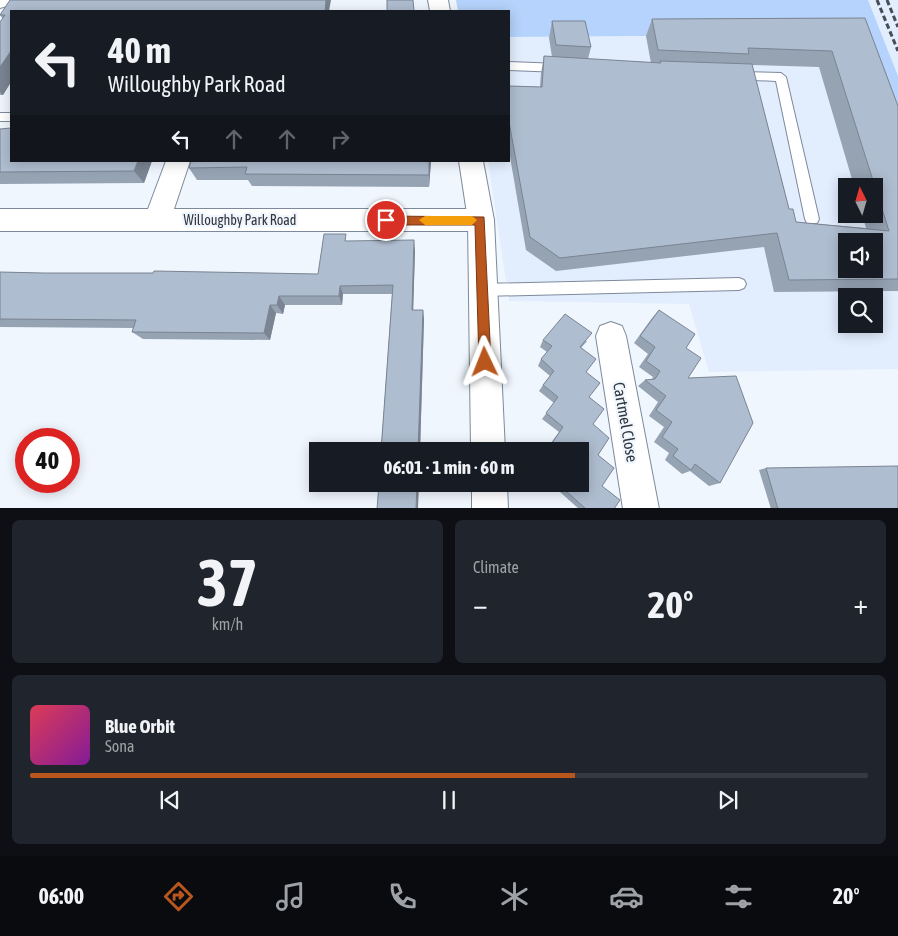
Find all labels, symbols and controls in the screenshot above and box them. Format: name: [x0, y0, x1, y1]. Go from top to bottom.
icon: left: [25, 30, 90, 95]
text: 40 m: [108, 30, 171, 70]
text: Willoughby Park Road: [108, 71, 286, 97]
icon: left: [167, 125, 195, 153]
icon: ahead: [220, 125, 248, 153]
icon: ahead: [273, 125, 301, 153]
icon: right: [326, 125, 354, 153]
north arrow: [838, 178, 882, 222]
map controls: [838, 178, 883, 333]
pin: [365, 199, 407, 241]
icon: arrive: [372, 206, 400, 234]
street label: Willoughby Park Road: [183, 212, 297, 228]
button: sound: [838, 233, 883, 278]
button: search: [838, 288, 883, 333]
position arrow: [458, 335, 510, 387]
street label: Cartmel Close: [610, 381, 642, 463]
speed limit sign: 40: [15, 428, 80, 493]
text: 06:01 · 1 min · 60 m: [384, 456, 514, 478]
text: 37: [197, 545, 258, 620]
text: Climate: [473, 558, 519, 576]
text: 20°: [647, 583, 694, 626]
text: −: [473, 588, 488, 620]
text: +: [853, 588, 868, 620]
text: km/h: [212, 615, 243, 633]
text: Blue Orbit: [105, 715, 175, 737]
text: Sona: [105, 737, 134, 755]
icon: previous: [156, 786, 184, 814]
icon: pause: [435, 786, 463, 814]
icon: next: [714, 786, 742, 814]
icon: directions: [161, 879, 196, 914]
icon: music: [273, 879, 308, 914]
icon: phone: [385, 879, 420, 914]
icon: climate: [497, 879, 532, 914]
icon: car: [609, 879, 644, 914]
icon: filters: [721, 879, 756, 914]
text: 06:00: [38, 883, 84, 909]
text: 20°: [833, 883, 860, 909]

